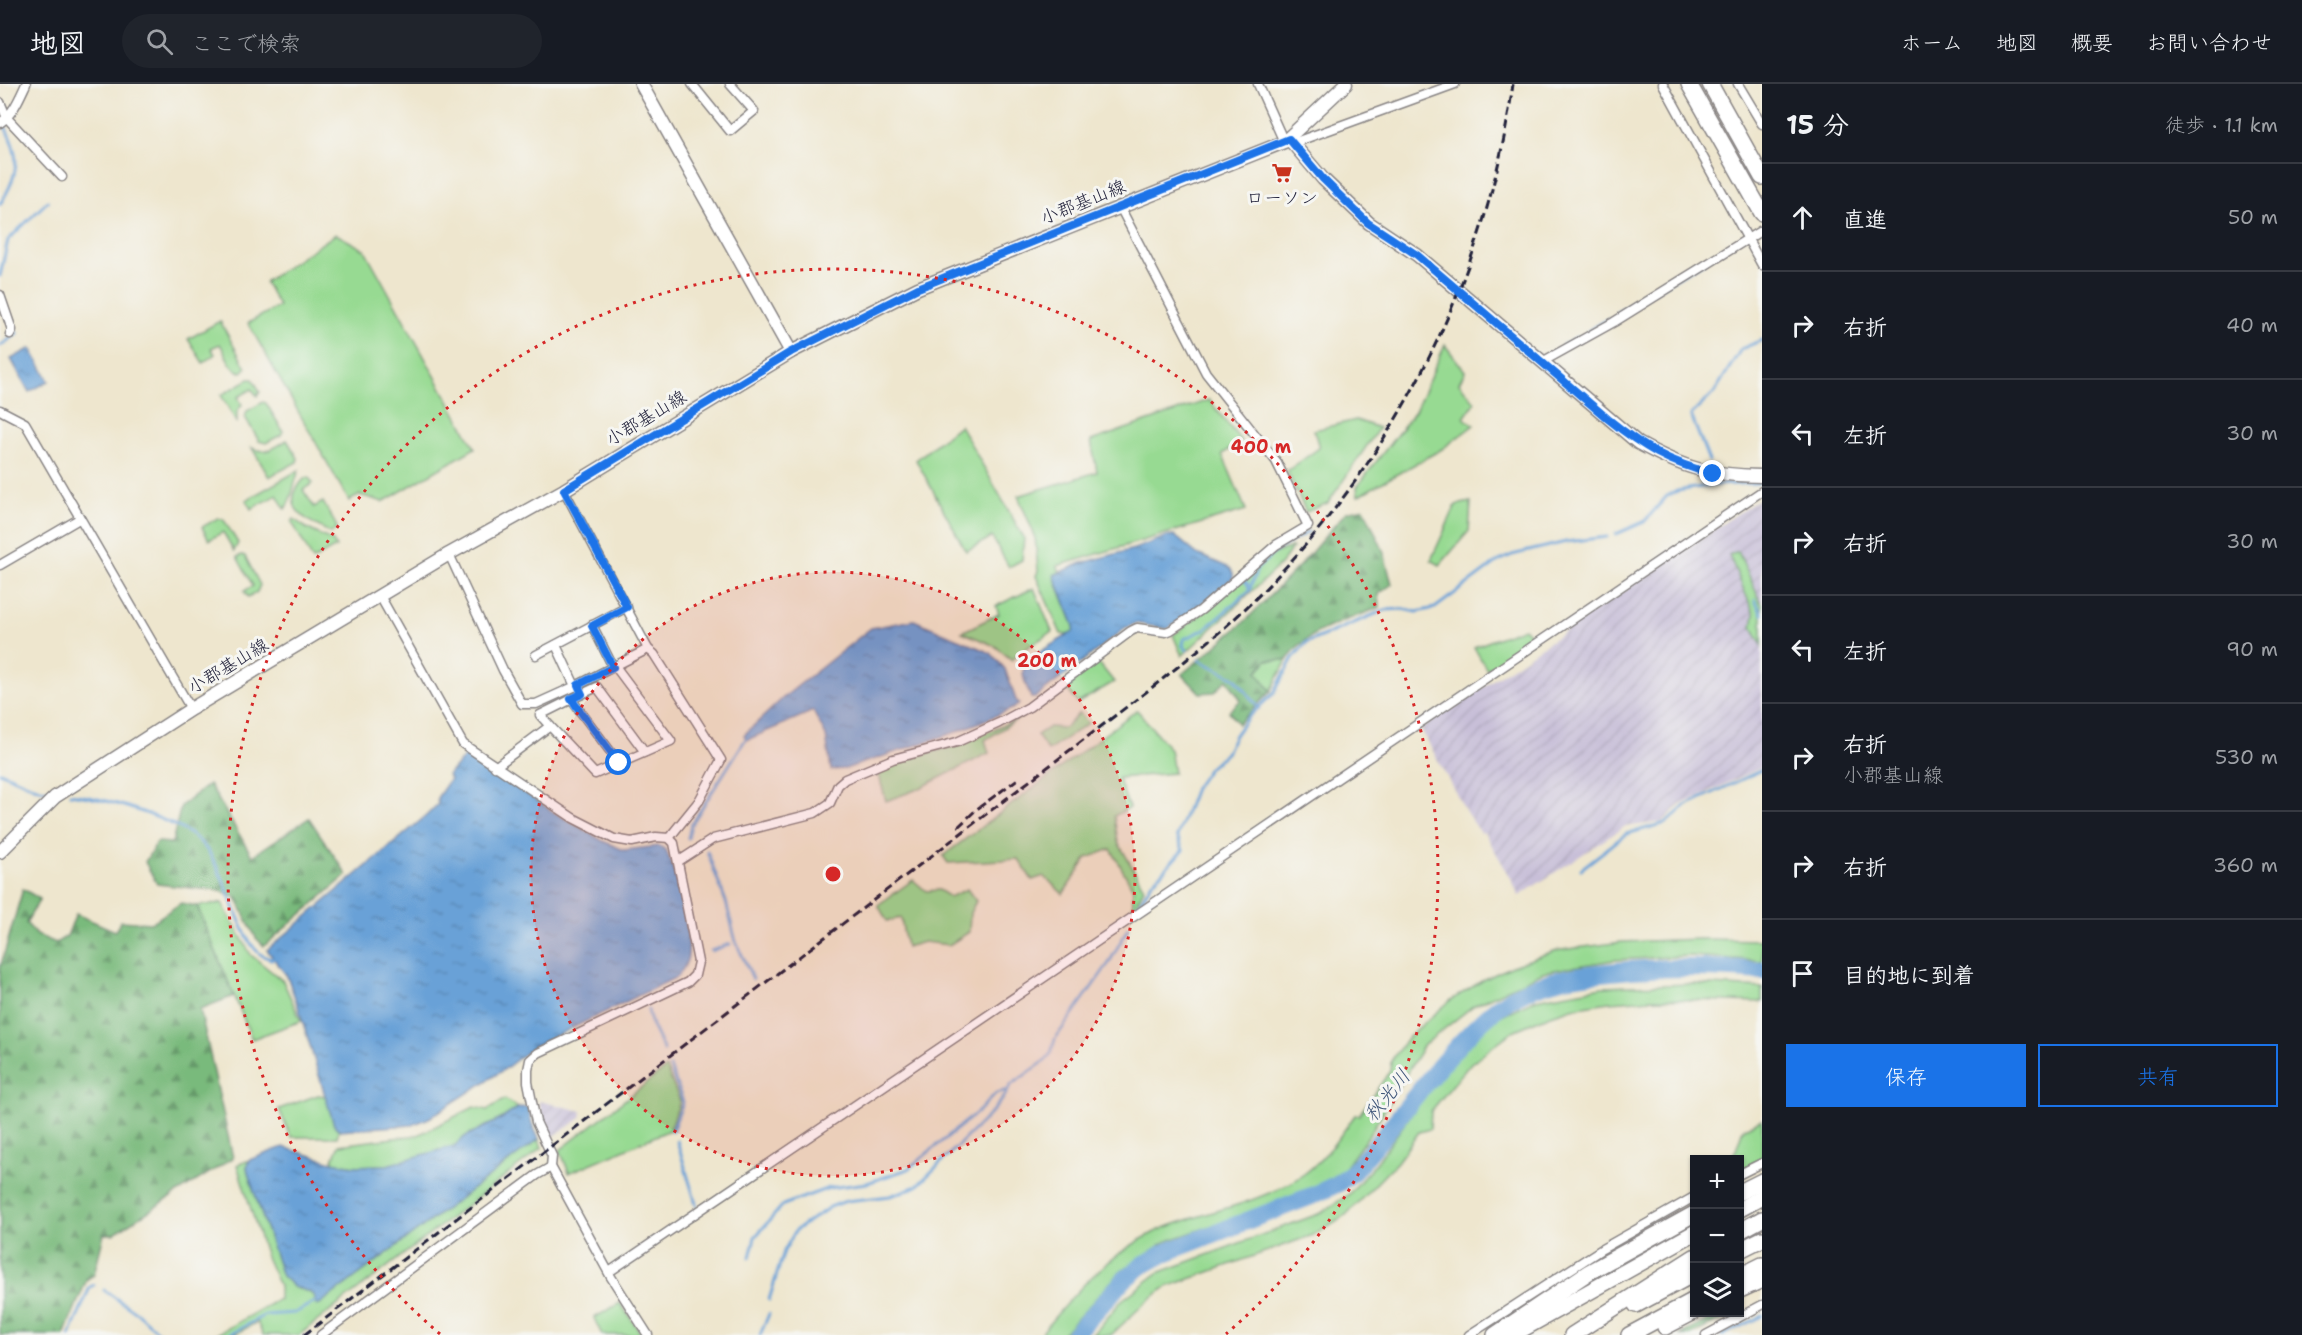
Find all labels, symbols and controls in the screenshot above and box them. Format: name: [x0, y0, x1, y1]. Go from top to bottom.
search box: [122, 14, 542, 68]
text: 地図: [30, 24, 86, 62]
icon: search: [143, 25, 176, 58]
text: ここで検索: [191, 29, 301, 58]
text: ホーム: [1901, 29, 1963, 57]
text: 地図: [1996, 29, 2038, 57]
text: 概要: [2071, 29, 2113, 57]
text: お問い合わせ: [2146, 29, 2272, 57]
text: 15 分: [1786, 107, 1849, 142]
text: 徒歩 · 1.1 km: [2165, 112, 2278, 138]
supermarket icon: ローソン: [1270, 161, 1294, 185]
street label: 小郡基山線: [1037, 174, 1129, 230]
place label: ローソン: [1246, 186, 1318, 210]
icon: ahead: [1786, 201, 1819, 234]
text: 50 m: [2228, 204, 2278, 230]
text: 直進: [1843, 205, 1887, 234]
icon: right: [1786, 309, 1819, 342]
text: 40 m: [2226, 312, 2278, 338]
text: 右折: [1843, 313, 1887, 342]
street label: 小郡基山線: [601, 385, 691, 451]
icon: left: [1786, 417, 1819, 450]
text: 30 m: [2226, 420, 2278, 446]
text: 左折: [1843, 421, 1887, 450]
text: 400 m: [1231, 435, 1292, 459]
route end: [1699, 460, 1725, 486]
icon: right: [1786, 525, 1819, 558]
text: 30 m: [2226, 528, 2278, 554]
text: 右折: [1843, 529, 1887, 558]
street label: 小郡基山線: [183, 633, 273, 699]
icon: left: [1786, 633, 1819, 666]
text: 90 m: [2226, 636, 2278, 662]
text: 左折: [1843, 637, 1887, 666]
text: 200 m: [1017, 649, 1078, 673]
text: 右折: [1843, 730, 1887, 759]
icon: right: [1786, 741, 1819, 774]
text: 530 m: [2215, 744, 2278, 770]
route start: [605, 749, 631, 775]
text: 小郡基山線: [1843, 762, 1943, 788]
icon: right: [1786, 849, 1819, 882]
text: 360 m: [2213, 852, 2278, 878]
text: 右折: [1843, 853, 1887, 882]
centre of rings: [823, 864, 843, 884]
icon: arrive: [1786, 957, 1819, 990]
text: 目的地に到着: [1843, 961, 1975, 990]
button: 保存: [1786, 1044, 2026, 1107]
button: 共有: [2038, 1044, 2278, 1107]
water label: 秋光川: [1358, 1064, 1416, 1126]
map controls: [1690, 1155, 1744, 1317]
button: +: [1690, 1155, 1744, 1209]
button: −: [1690, 1209, 1744, 1263]
button: layers: [1690, 1263, 1744, 1317]

